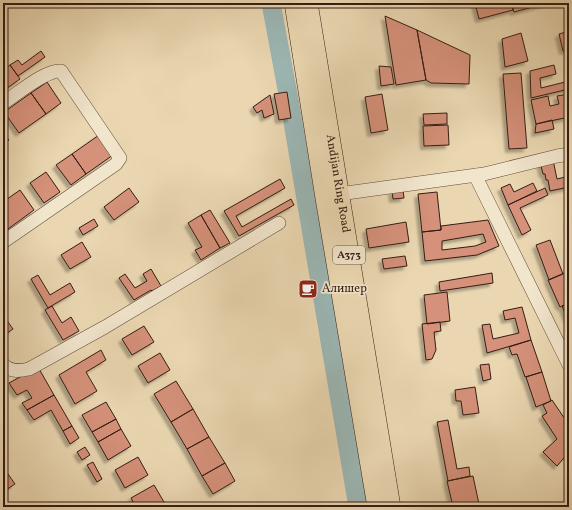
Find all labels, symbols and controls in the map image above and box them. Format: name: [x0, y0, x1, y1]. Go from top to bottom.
street label: Andijan Ring Road: [322, 133, 354, 234]
road number: A373: [333, 246, 365, 264]
cafe icon: Алишер: [297, 278, 319, 300]
place label: Алишер: [322, 281, 367, 297]

